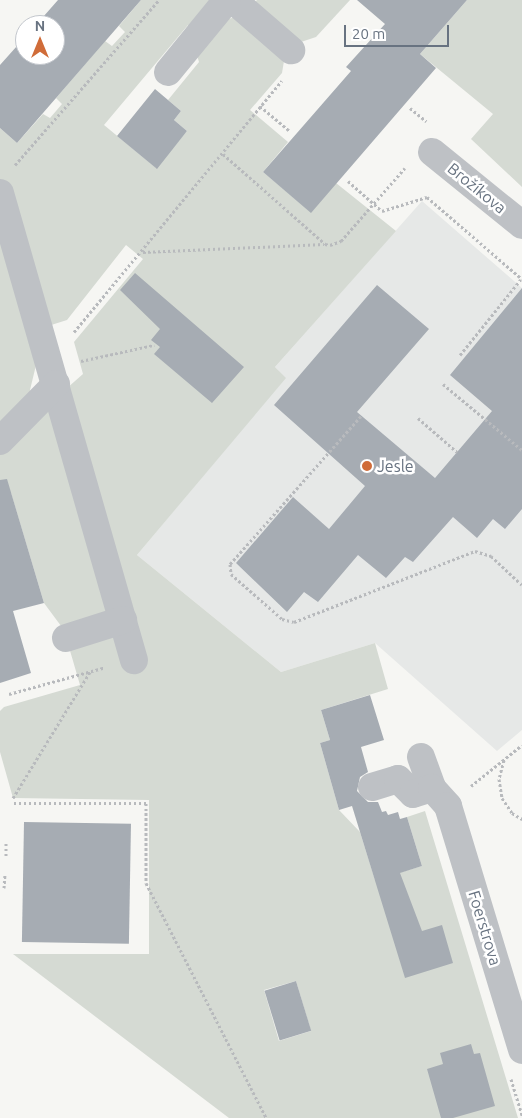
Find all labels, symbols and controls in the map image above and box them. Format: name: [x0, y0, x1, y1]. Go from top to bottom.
north arrow: [15, 15, 65, 65]
scale bar: [347, 15, 452, 47]
text: N: [35, 18, 45, 34]
text: 20 m: [352, 25, 385, 42]
street label: Brožíkova: [444, 159, 510, 217]
place label: Jesle: [377, 456, 414, 476]
marker: Jesle: [361, 460, 373, 472]
street label: Foerstrova: [465, 888, 505, 968]

